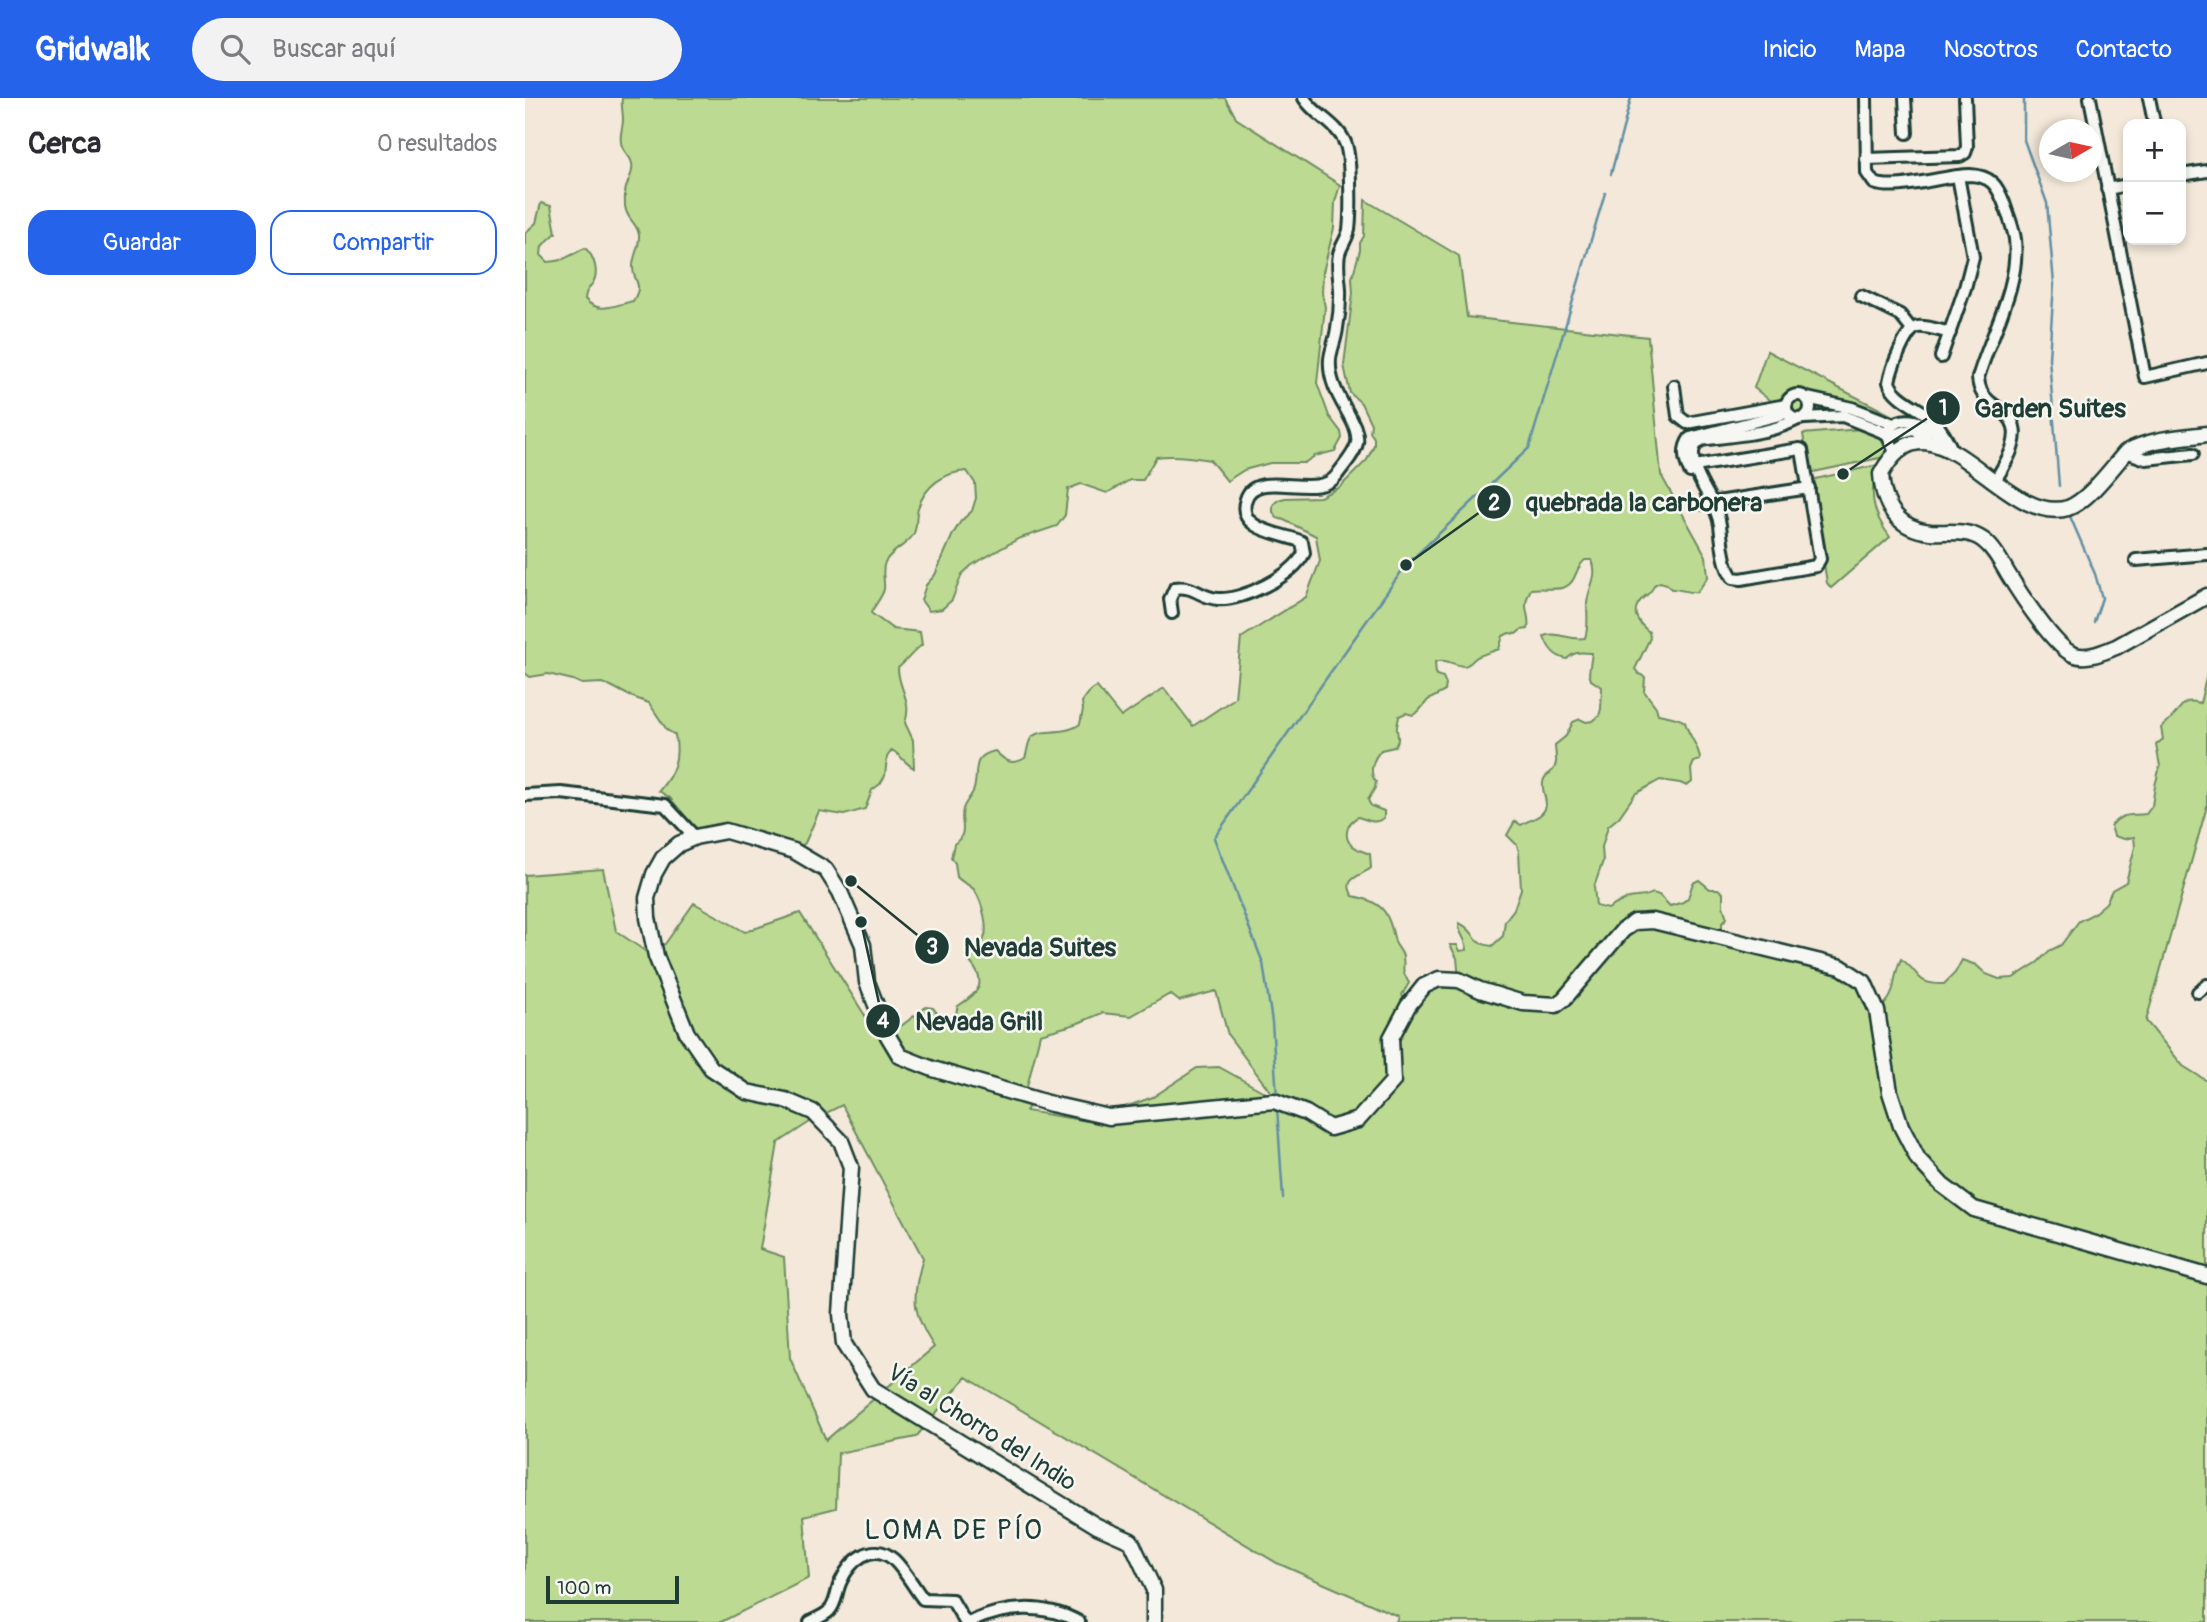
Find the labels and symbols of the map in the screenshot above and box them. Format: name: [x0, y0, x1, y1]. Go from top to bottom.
north arrow: [2039, 119, 2102, 182]
callout: Garden Suites: [1925, 384, 2140, 431]
text: Garden Suites: [1974, 393, 2126, 425]
text: 1: [1939, 395, 1947, 422]
callout: quebrada la carbonera: [1476, 479, 1776, 526]
text: quebrada la carbonera: [1526, 487, 1762, 519]
text: 2: [1488, 490, 1500, 517]
callout: Nevada Suites: [914, 923, 1130, 970]
text: Nevada Suites: [964, 932, 1117, 964]
text: 3: [926, 934, 938, 961]
callout: Nevada Grill: [866, 997, 1057, 1044]
text: Nevada Grill: [915, 1006, 1043, 1038]
text: 4: [877, 1008, 890, 1035]
street label: Vía al Chorro del Indio: [882, 1358, 1082, 1497]
district label: LOMA DE PÍO: [864, 1513, 1044, 1548]
scale bar: [546, 1573, 679, 1605]

